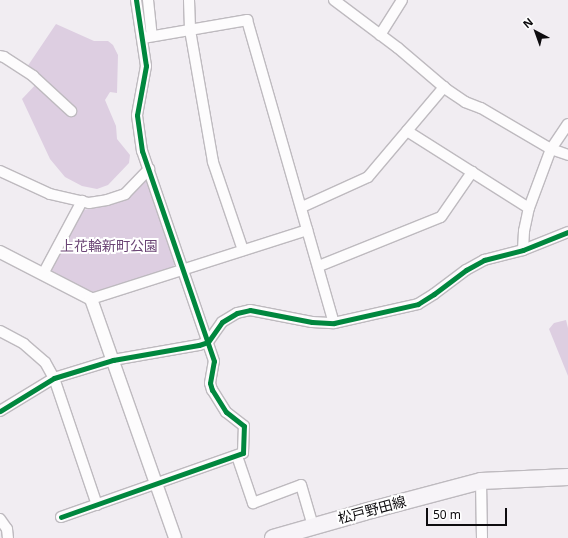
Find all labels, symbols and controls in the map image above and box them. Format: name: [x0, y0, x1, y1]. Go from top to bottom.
north arrow: [516, 12, 556, 52]
text: N: [519, 14, 536, 31]
park label: 上花輪新町公園: [60, 238, 158, 254]
street label: 松戸野田線: [336, 493, 408, 527]
scale bar: [428, 500, 509, 526]
text: 50 m: [433, 506, 461, 523]

